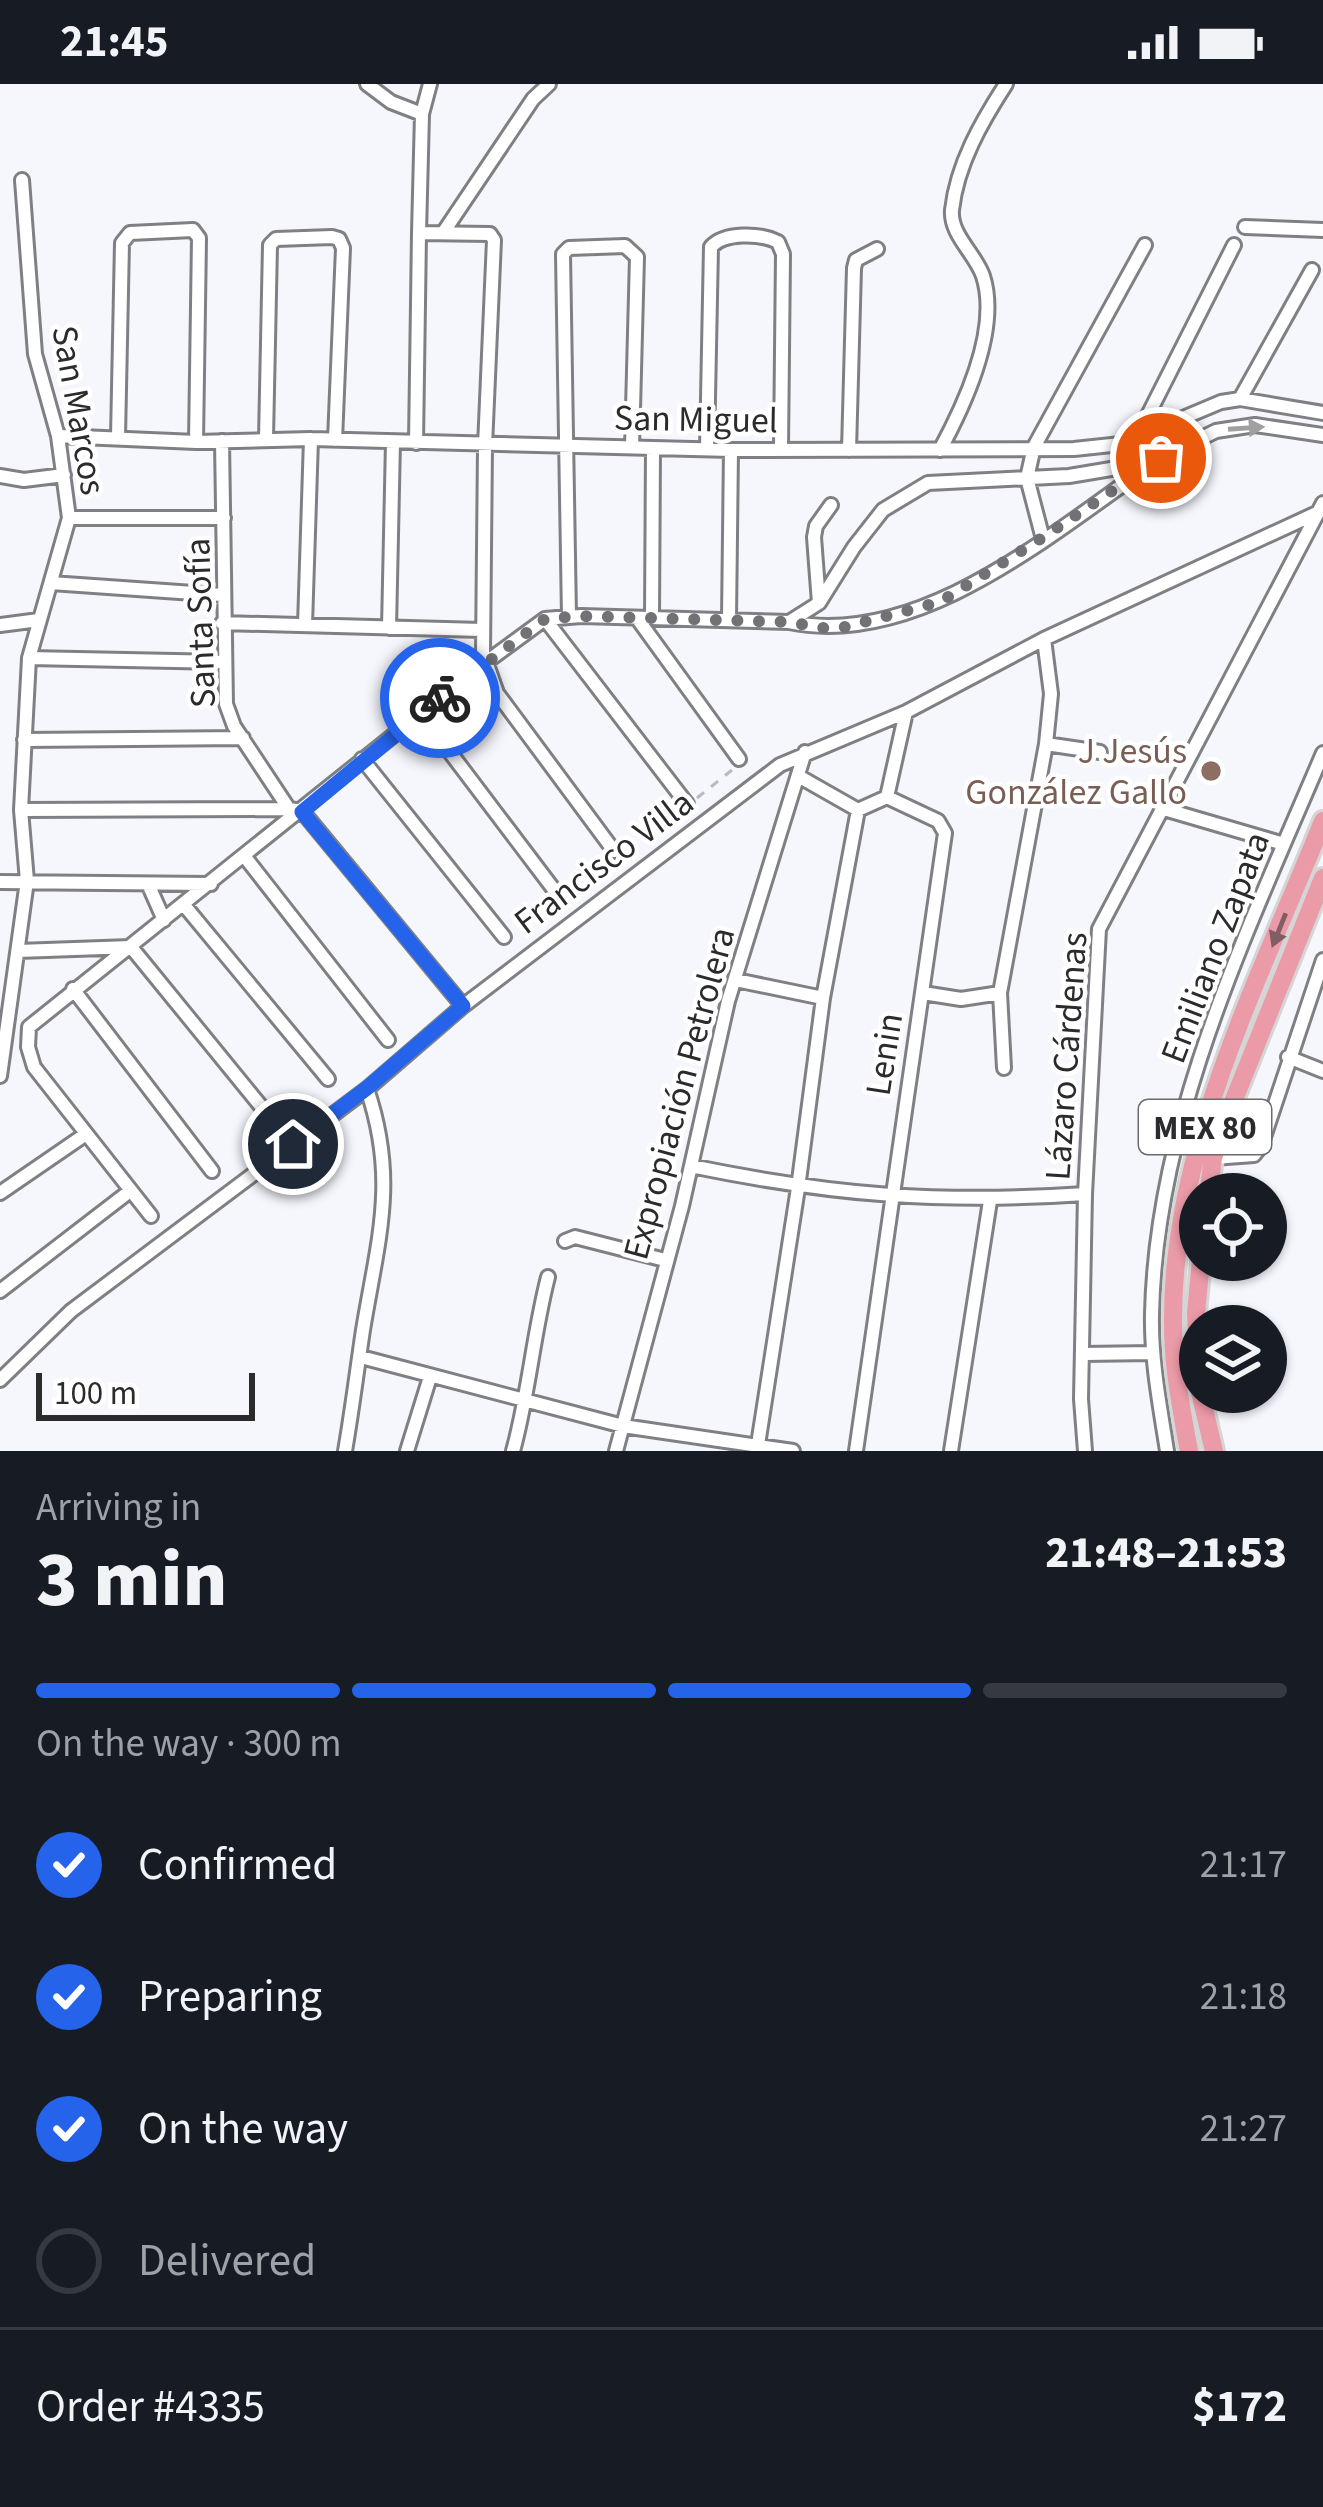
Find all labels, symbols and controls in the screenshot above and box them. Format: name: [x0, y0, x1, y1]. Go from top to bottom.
text: 21:45: [60, 10, 169, 74]
street label: San Marcos: [39, 322, 118, 499]
street label: San Miguel: [614, 393, 778, 446]
pin: [1110, 407, 1212, 509]
one-way arrow: [1228, 418, 1265, 437]
icon: bag: [1128, 425, 1194, 491]
street label: Santa Sofía: [172, 537, 229, 709]
courier: [380, 638, 500, 758]
icon: bike: [407, 665, 473, 731]
place label: J Jesús González Gallo: [965, 726, 1187, 818]
marker: J Jesús González Gallo: [1198, 758, 1224, 784]
street label: Francisco Villa: [503, 778, 704, 947]
street label: Emiliano Zapata: [1148, 825, 1283, 1071]
one-way arrow: [1269, 912, 1288, 948]
street label: Expropiación Petrolera: [611, 922, 748, 1265]
street label: Lázaro Cárdenas: [1032, 930, 1101, 1182]
street label: Lenin: [853, 1009, 916, 1099]
pin: [242, 1093, 344, 1195]
road number: MEX 80: [1139, 1100, 1271, 1154]
icon: home: [260, 1111, 326, 1177]
map controls: [1179, 1173, 1287, 1413]
button: locate: [1179, 1173, 1287, 1281]
button: layers: [1179, 1305, 1287, 1413]
scale bar: [36, 1367, 255, 1420]
text: 100 m: [54, 1370, 137, 1417]
text: Arriving in: [36, 1480, 201, 1536]
text: 21:48–21:53: [1045, 1521, 1287, 1585]
text: 3 min: [36, 1525, 228, 1636]
text: On the way · 300 m: [36, 1716, 342, 1772]
icon: check: [36, 1832, 102, 1898]
text: Confirmed: [138, 1833, 337, 1897]
text: 21:17: [1200, 1837, 1287, 1893]
icon: check: [36, 1964, 102, 2030]
text: Preparing: [138, 1965, 322, 2029]
text: 21:18: [1200, 1969, 1287, 2025]
icon: check: [36, 2096, 102, 2162]
text: On the way: [138, 2097, 348, 2161]
text: 21:27: [1200, 2101, 1287, 2157]
text: Delivered: [138, 2229, 316, 2293]
text: Order #4335: [36, 2375, 265, 2439]
text: $172: [1192, 2375, 1287, 2439]

